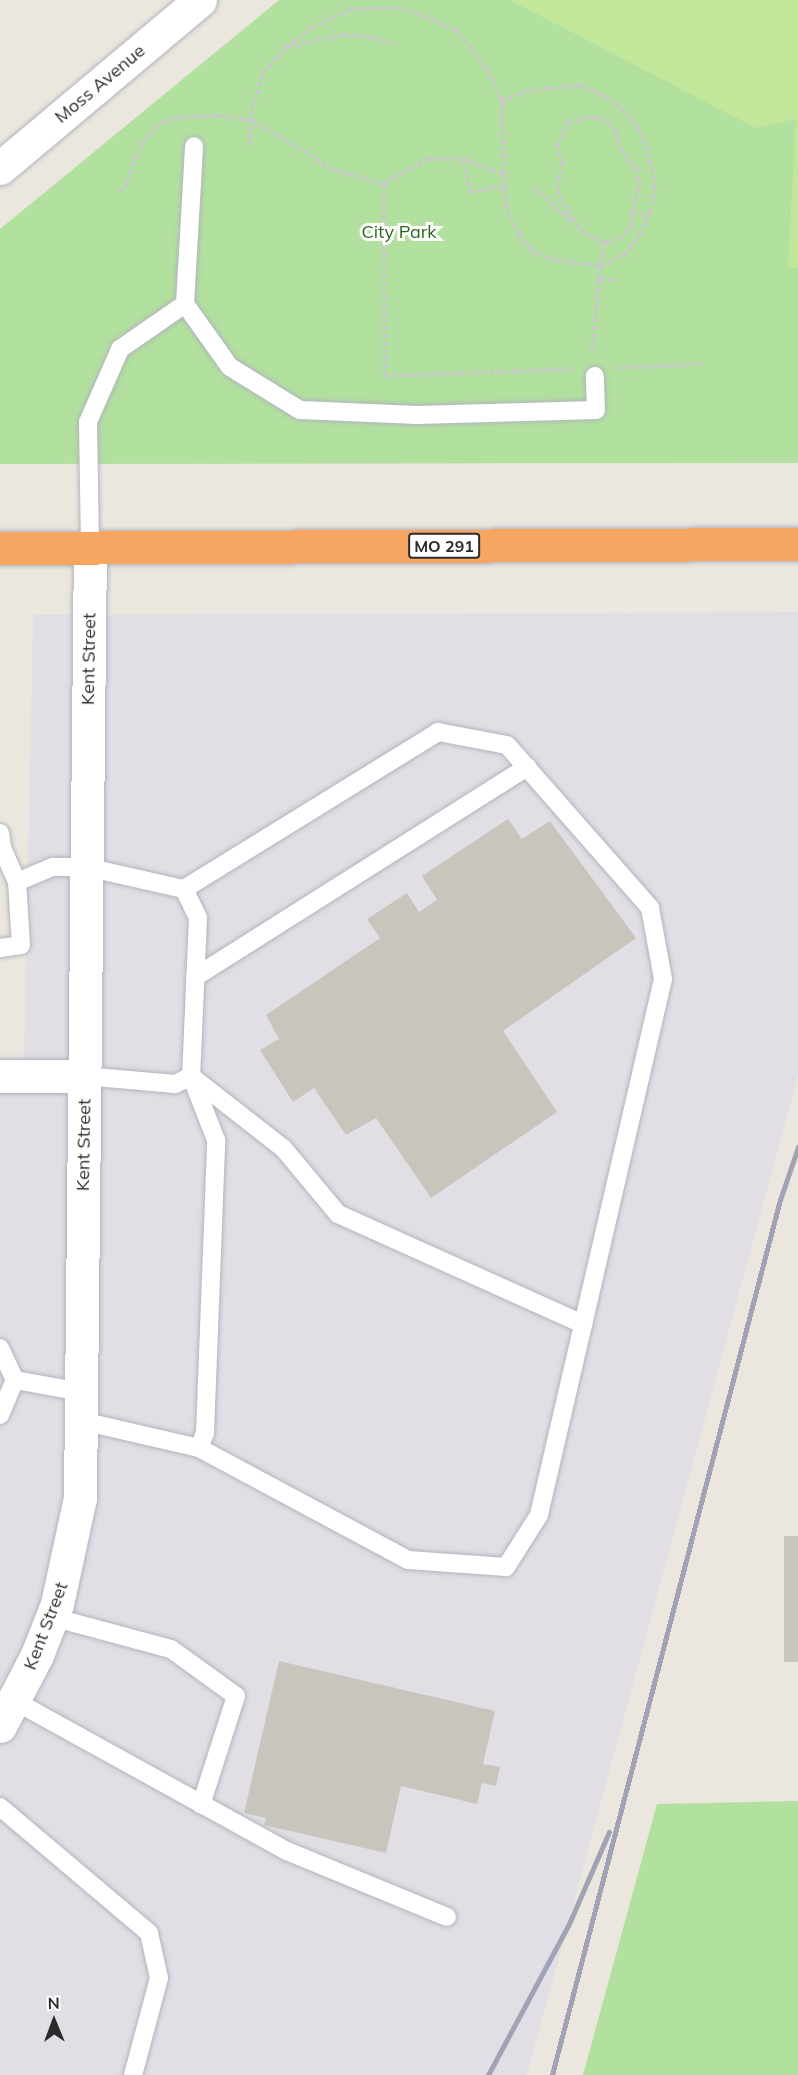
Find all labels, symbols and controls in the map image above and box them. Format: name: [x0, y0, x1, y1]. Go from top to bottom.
street label: Moss Avenue: [51, 40, 149, 128]
park label: City Park: [361, 221, 437, 243]
road number: MO 291: [408, 533, 480, 559]
street label: Kent Street: [77, 613, 101, 705]
street label: Kent Street: [72, 1099, 96, 1191]
street label: Kent Street: [19, 1579, 73, 1673]
north arrow: [24, 1991, 84, 2051]
text: N: [47, 1993, 60, 2013]

